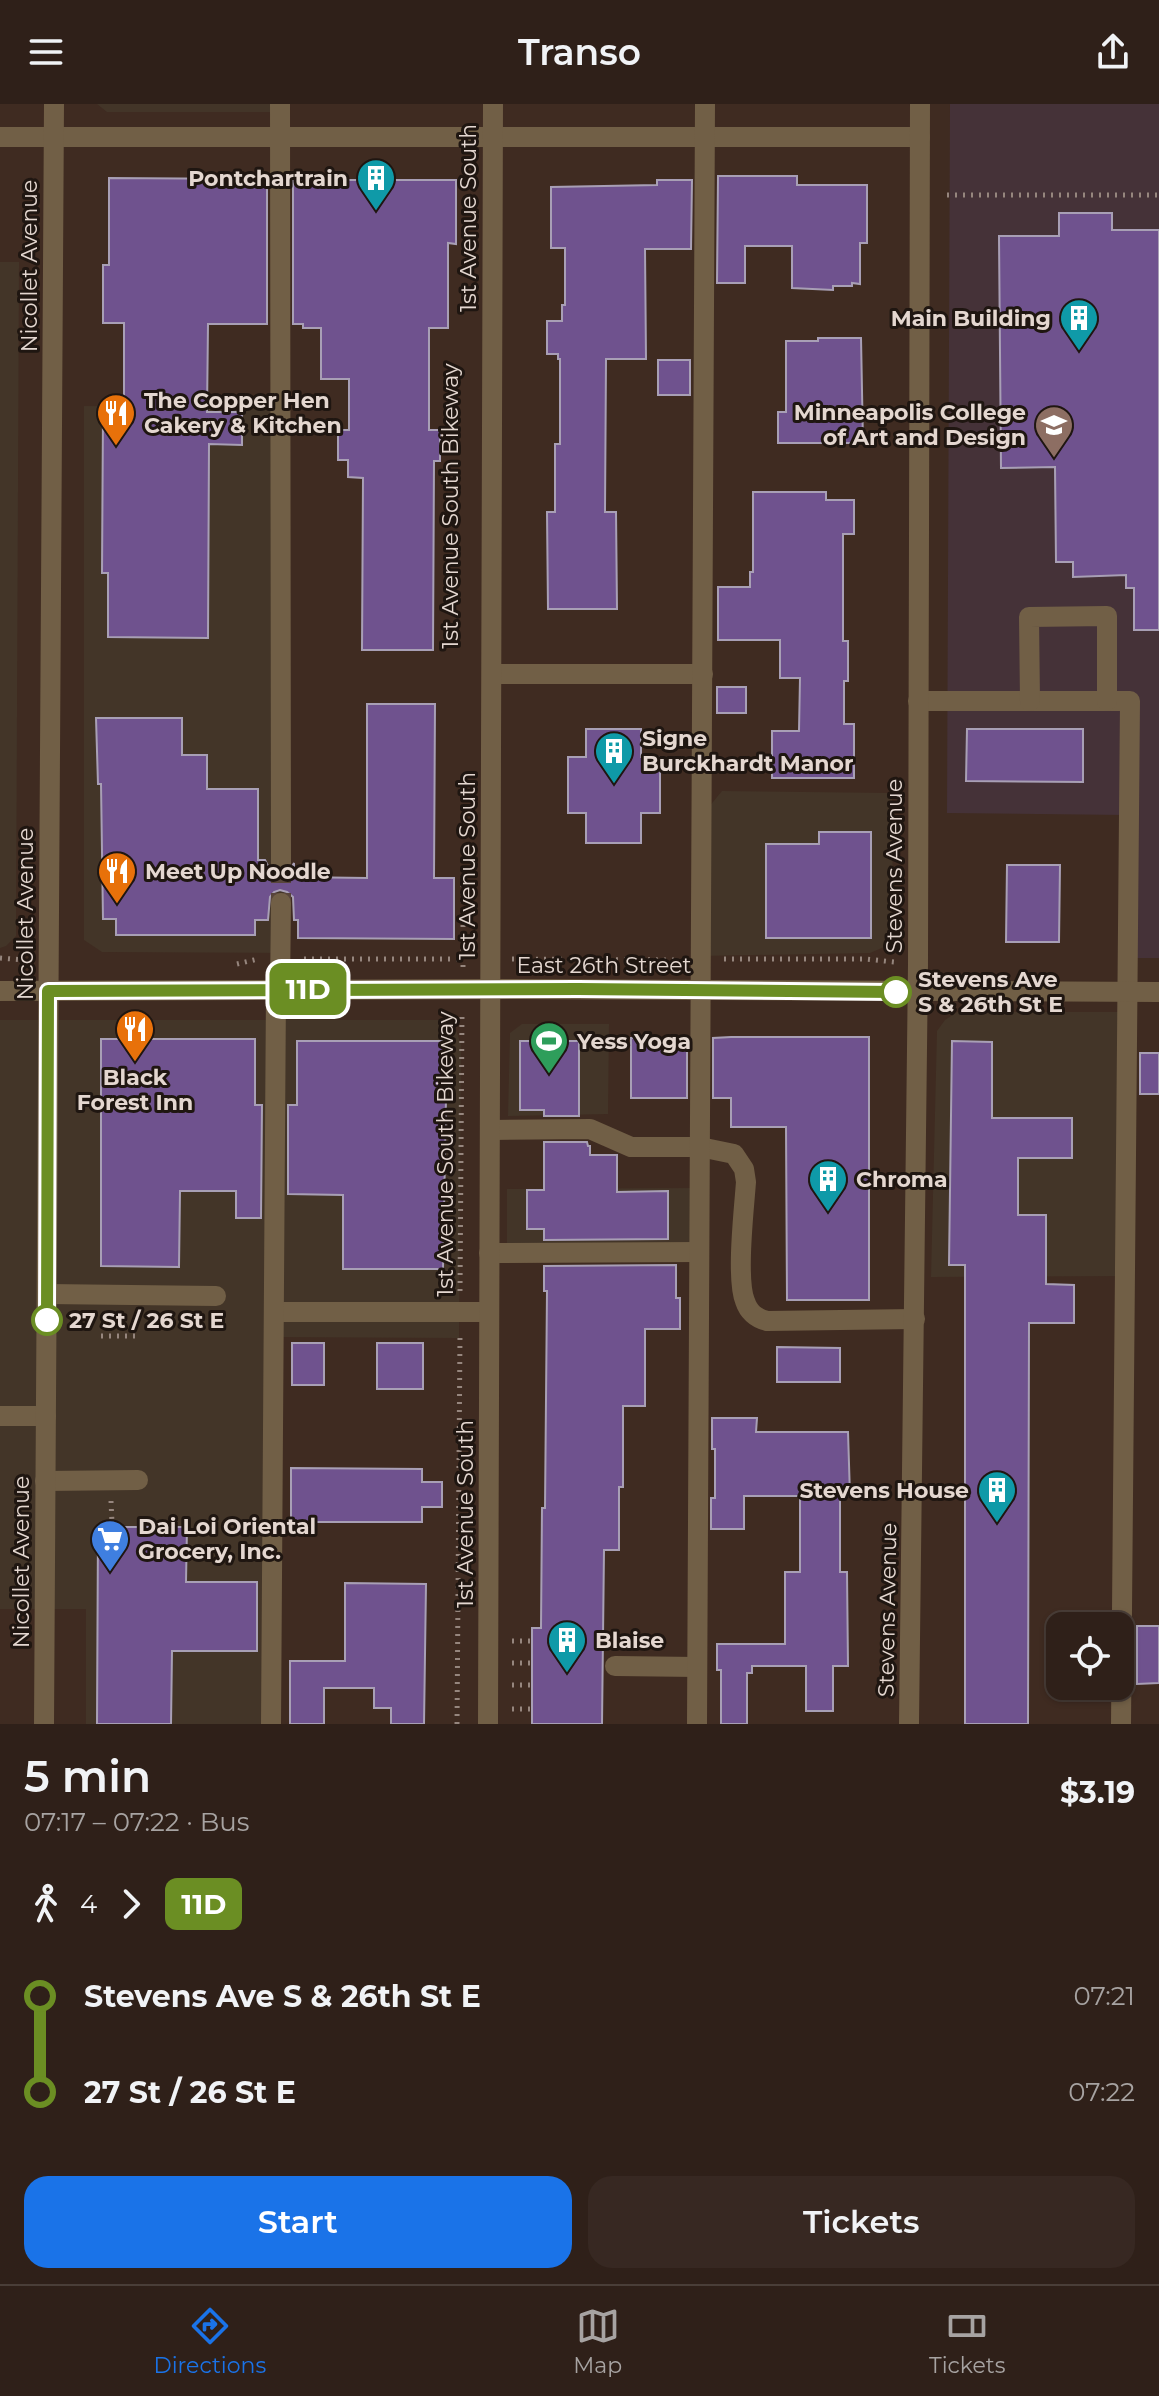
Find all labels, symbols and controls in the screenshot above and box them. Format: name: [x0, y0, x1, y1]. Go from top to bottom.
icon: menu: [24, 30, 68, 74]
text: Transo: [518, 30, 641, 74]
icon: share: [1091, 30, 1135, 74]
street label: 1st Avenue South: [455, 124, 482, 312]
building icon: Pontchartrain: [355, 157, 397, 212]
place label: Pontchartrain: [188, 165, 348, 192]
street label: Nicollet Avenue: [16, 180, 43, 352]
building icon: Main Building: [1058, 297, 1100, 352]
place label: Main Building: [891, 305, 1051, 332]
street label: 1st Avenue South Bikeway: [437, 363, 464, 649]
place label: The Copper Hen Cakery & Kitchen: [144, 387, 342, 439]
restaurant icon: The Copper Hen Cakery & Kitchen: [95, 392, 137, 447]
place label: Minneapolis College of Art and Design: [794, 399, 1026, 451]
school or university icon: Minneapolis College of Art and Design: [1033, 404, 1075, 459]
place label: Signe Burckhardt Manor: [642, 725, 853, 777]
building icon: Signe Burckhardt Manor: [593, 730, 635, 785]
street label: 1st Avenue South: [454, 772, 481, 960]
street label: Stevens Avenue: [881, 779, 908, 953]
street label: Nicollet Avenue: [12, 828, 39, 1000]
restaurant icon: Meet Up Noodle: [96, 850, 138, 905]
place label: Meet Up Noodle: [145, 858, 331, 885]
street label: East 26th Street: [517, 952, 692, 979]
line badge: 11D: [262, 963, 354, 1015]
place label: Stevens Ave S & 26th St E: [918, 966, 1063, 1018]
text: 11D: [285, 972, 331, 1006]
marker: Stevens Ave S & 26th St E: [881, 977, 911, 1007]
restaurant icon: Black Forest Inn: [114, 1008, 156, 1063]
street label: 1st Avenue South Bikeway: [432, 1011, 459, 1297]
sports icon: Yess Yoga: [528, 1020, 570, 1075]
place label: Yess Yoga: [576, 1028, 691, 1055]
place label: Black Forest Inn: [77, 1064, 193, 1116]
building icon: Chroma: [807, 1158, 849, 1213]
place label: Chroma: [856, 1166, 948, 1193]
marker: 27 St / 26 St E: [32, 1305, 62, 1335]
place label: 27 St / 26 St E: [69, 1307, 224, 1334]
street label: 1st Avenue South: [452, 1420, 479, 1608]
building icon: Stevens House: [976, 1469, 1018, 1524]
street label: Nicollet Avenue: [8, 1476, 35, 1648]
place label: Stevens House: [799, 1477, 969, 1504]
place label: Dai Loi Oriental Grocery, Inc.: [138, 1513, 316, 1565]
supermarket icon: Dai Loi Oriental Grocery, Inc.: [89, 1518, 131, 1573]
street label: Stevens Avenue: [872, 1523, 903, 1697]
map controls: [1046, 1612, 1134, 1700]
button: locate: [1046, 1612, 1134, 1700]
building icon: Blaise: [546, 1619, 588, 1674]
place label: Blaise: [595, 1627, 664, 1654]
text: 5 min: [24, 1749, 151, 1803]
text: $3.19: [1060, 1774, 1135, 1811]
text: 07:17 – 07:22 · Bus: [24, 1806, 249, 1838]
icon: walk: [24, 1882, 68, 1926]
icon: forward: [109, 1882, 153, 1926]
text: 11D: [181, 1887, 226, 1921]
text: 4: [80, 1888, 97, 1920]
text: Stevens Ave S & 26th St E: [84, 1978, 481, 2015]
text: 07:21: [1074, 1980, 1135, 2012]
text: 27 St / 26 St E: [84, 2074, 296, 2111]
text: 07:22: [1068, 2076, 1135, 2108]
button: Start: [24, 2176, 572, 2268]
button: Tickets: [588, 2176, 1135, 2268]
tab: Directions: [153, 2304, 266, 2379]
tab: Map: [573, 2304, 622, 2379]
tab: Tickets: [929, 2304, 1005, 2379]

